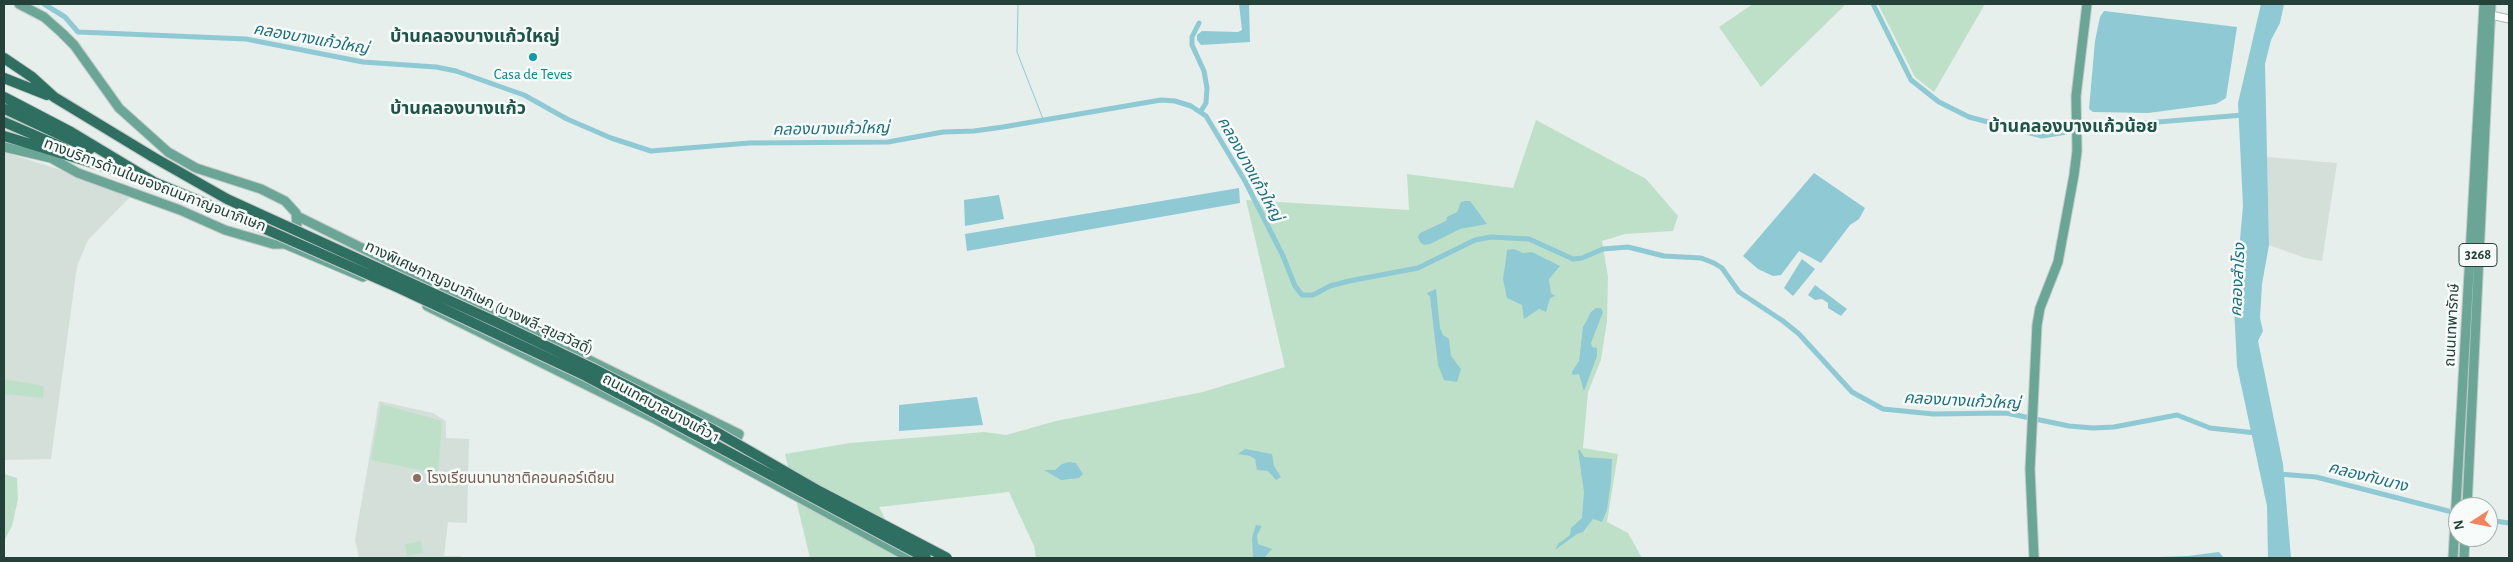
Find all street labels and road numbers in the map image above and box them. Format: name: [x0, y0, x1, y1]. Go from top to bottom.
street label: ทางบริการด้านในของถนนกาญจนาภิเษก: [42, 134, 268, 236]
street label: ทางพิเศษกาญจนาภิเษก (บางพลี-สุขสวัสดิ์): [362, 237, 596, 359]
road number: 3268: [2459, 244, 2497, 266]
street label: ถนนเทพารักษ์: [2441, 283, 2463, 367]
street label: ถนนเทศบาลบางแก้ว 1: [599, 370, 723, 446]

